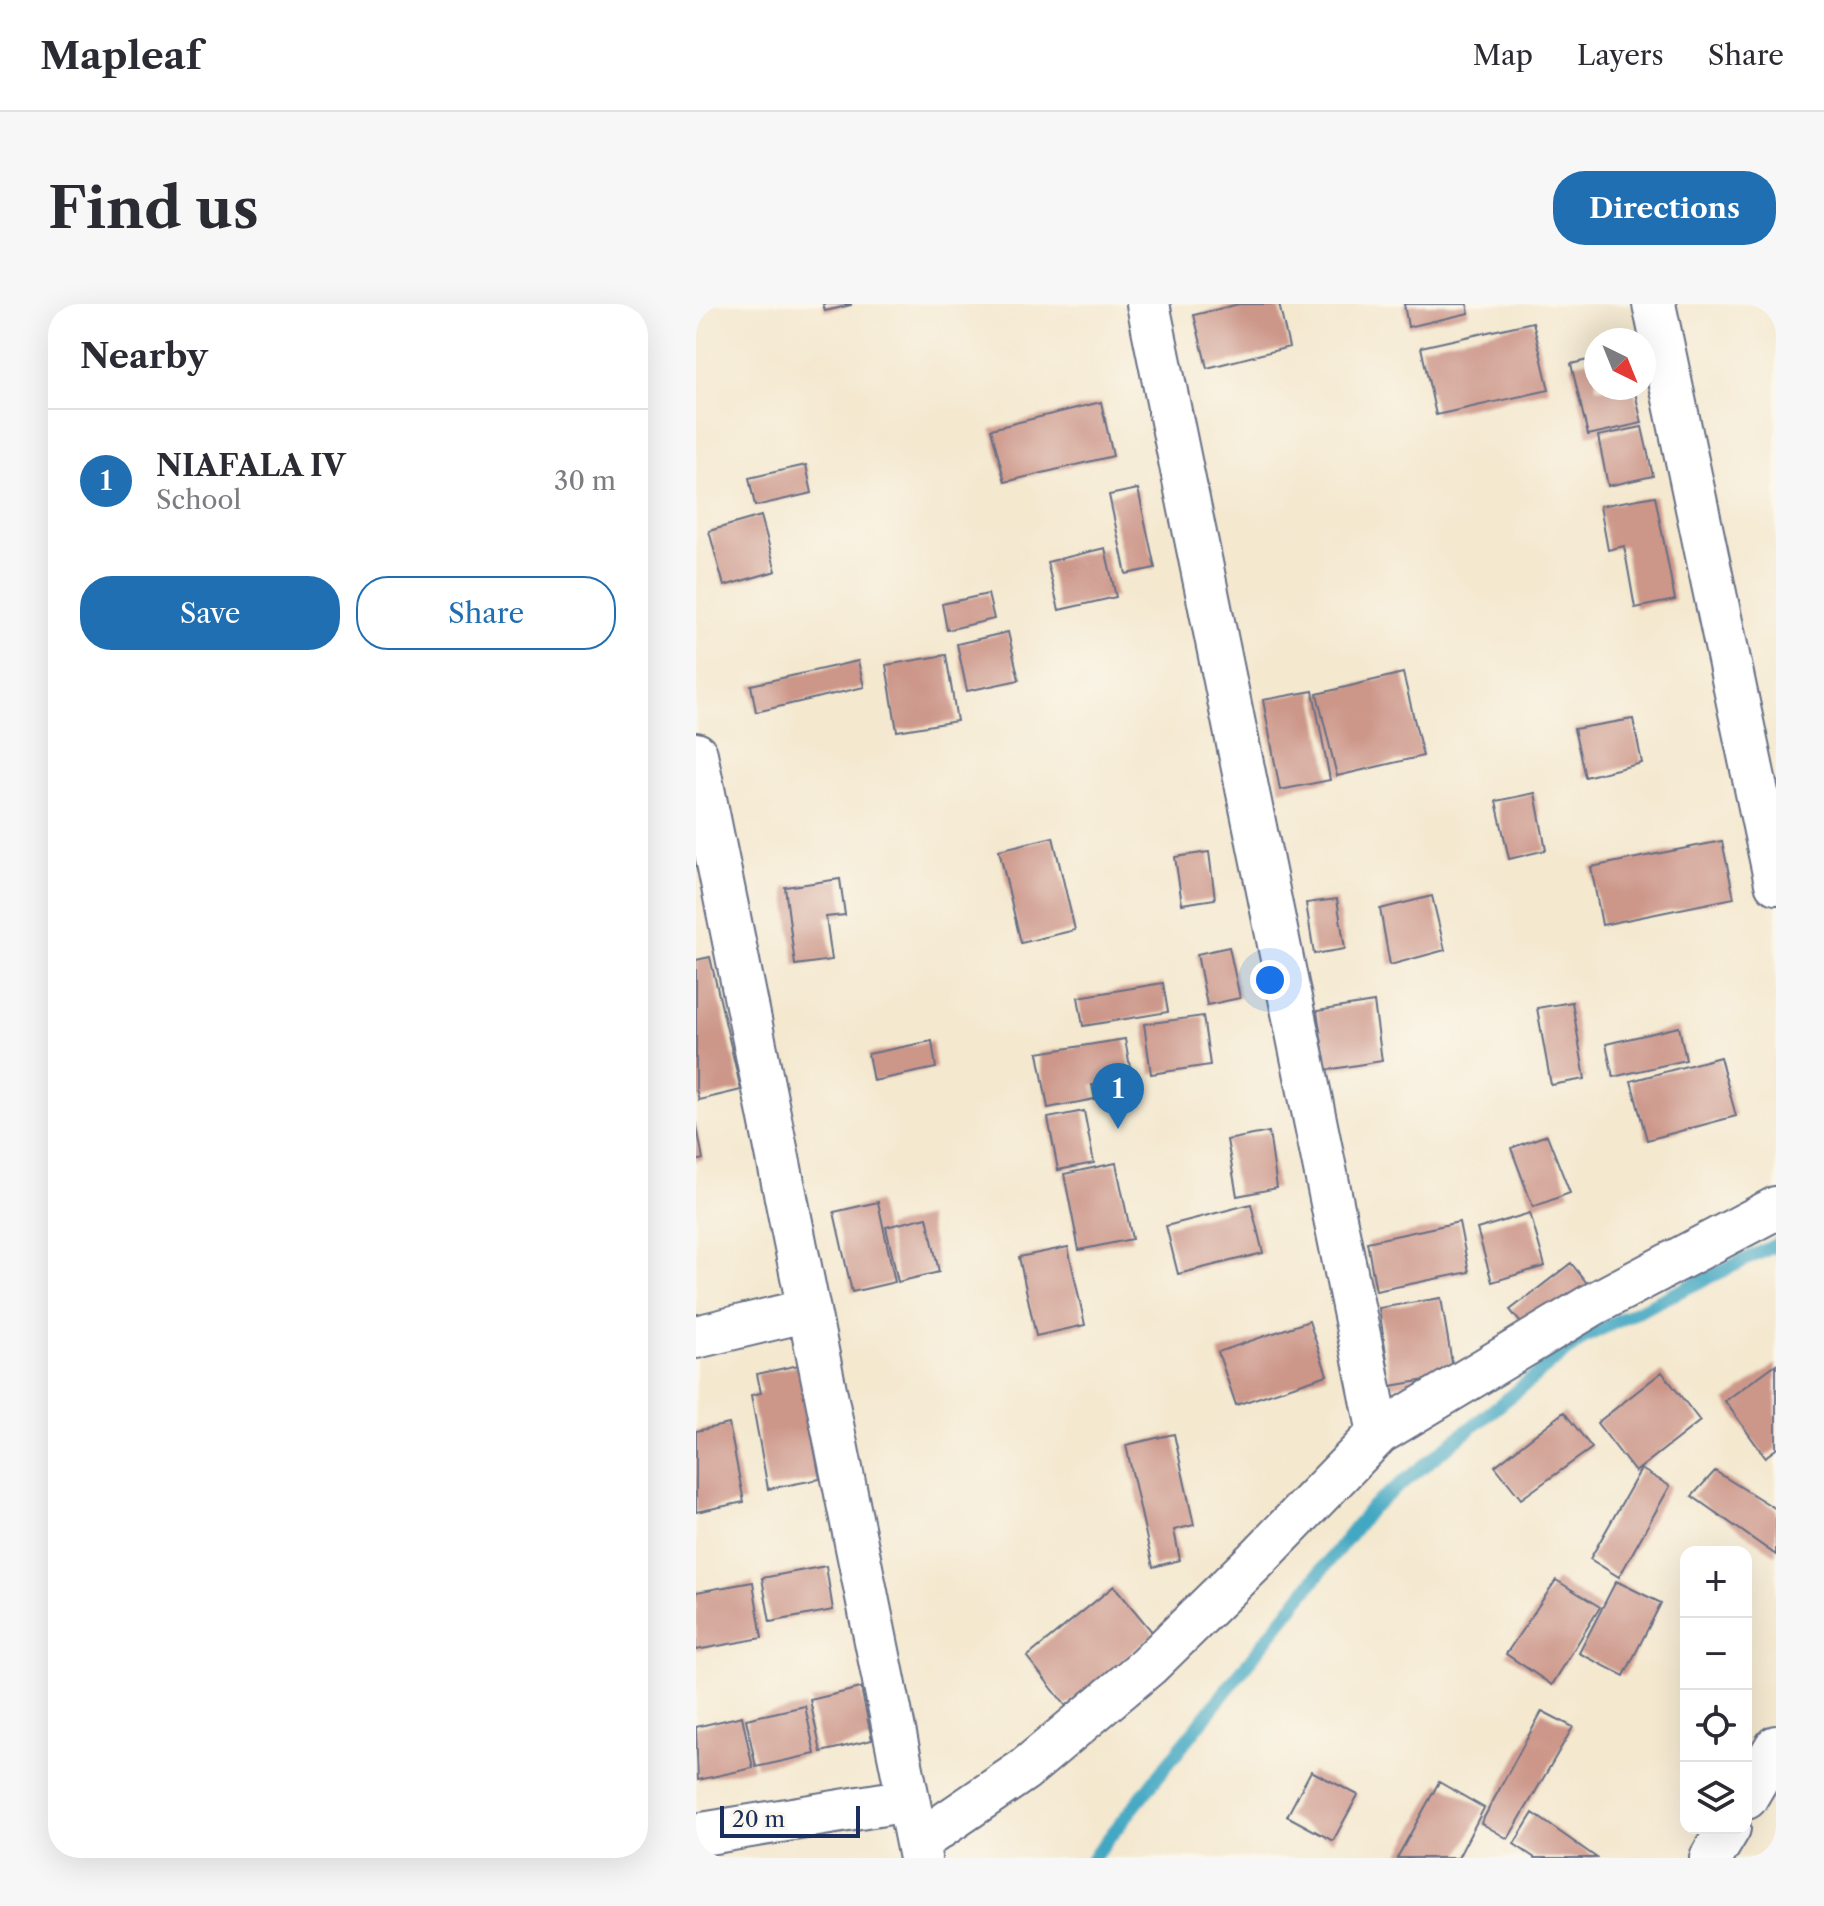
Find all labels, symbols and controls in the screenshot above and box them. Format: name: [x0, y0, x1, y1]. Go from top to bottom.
text: Mapleaf: [40, 32, 202, 79]
text: Map: [1473, 38, 1533, 72]
text: Layers: [1577, 38, 1664, 72]
text: Share: [1708, 38, 1784, 72]
button: Directions: [1553, 171, 1776, 245]
text: Find us: [48, 174, 259, 243]
north arrow: [1584, 328, 1656, 400]
text: Nearby: [80, 335, 208, 377]
text: NIAFALA IV: [156, 447, 346, 484]
text: 1: [100, 465, 112, 497]
text: 30 m: [554, 465, 616, 497]
text: School: [156, 484, 241, 516]
button: Save: [80, 576, 340, 650]
button: Share: [356, 576, 616, 650]
your location: [1250, 960, 1290, 1000]
pin: 1: [1092, 1063, 1144, 1129]
map controls: [1680, 1546, 1752, 1834]
button: +: [1680, 1546, 1752, 1618]
button: −: [1680, 1618, 1752, 1690]
button: locate: [1680, 1690, 1752, 1762]
button: layers: [1680, 1762, 1752, 1834]
scale bar: [720, 1802, 860, 1838]
text: 20 m: [732, 1806, 785, 1833]

